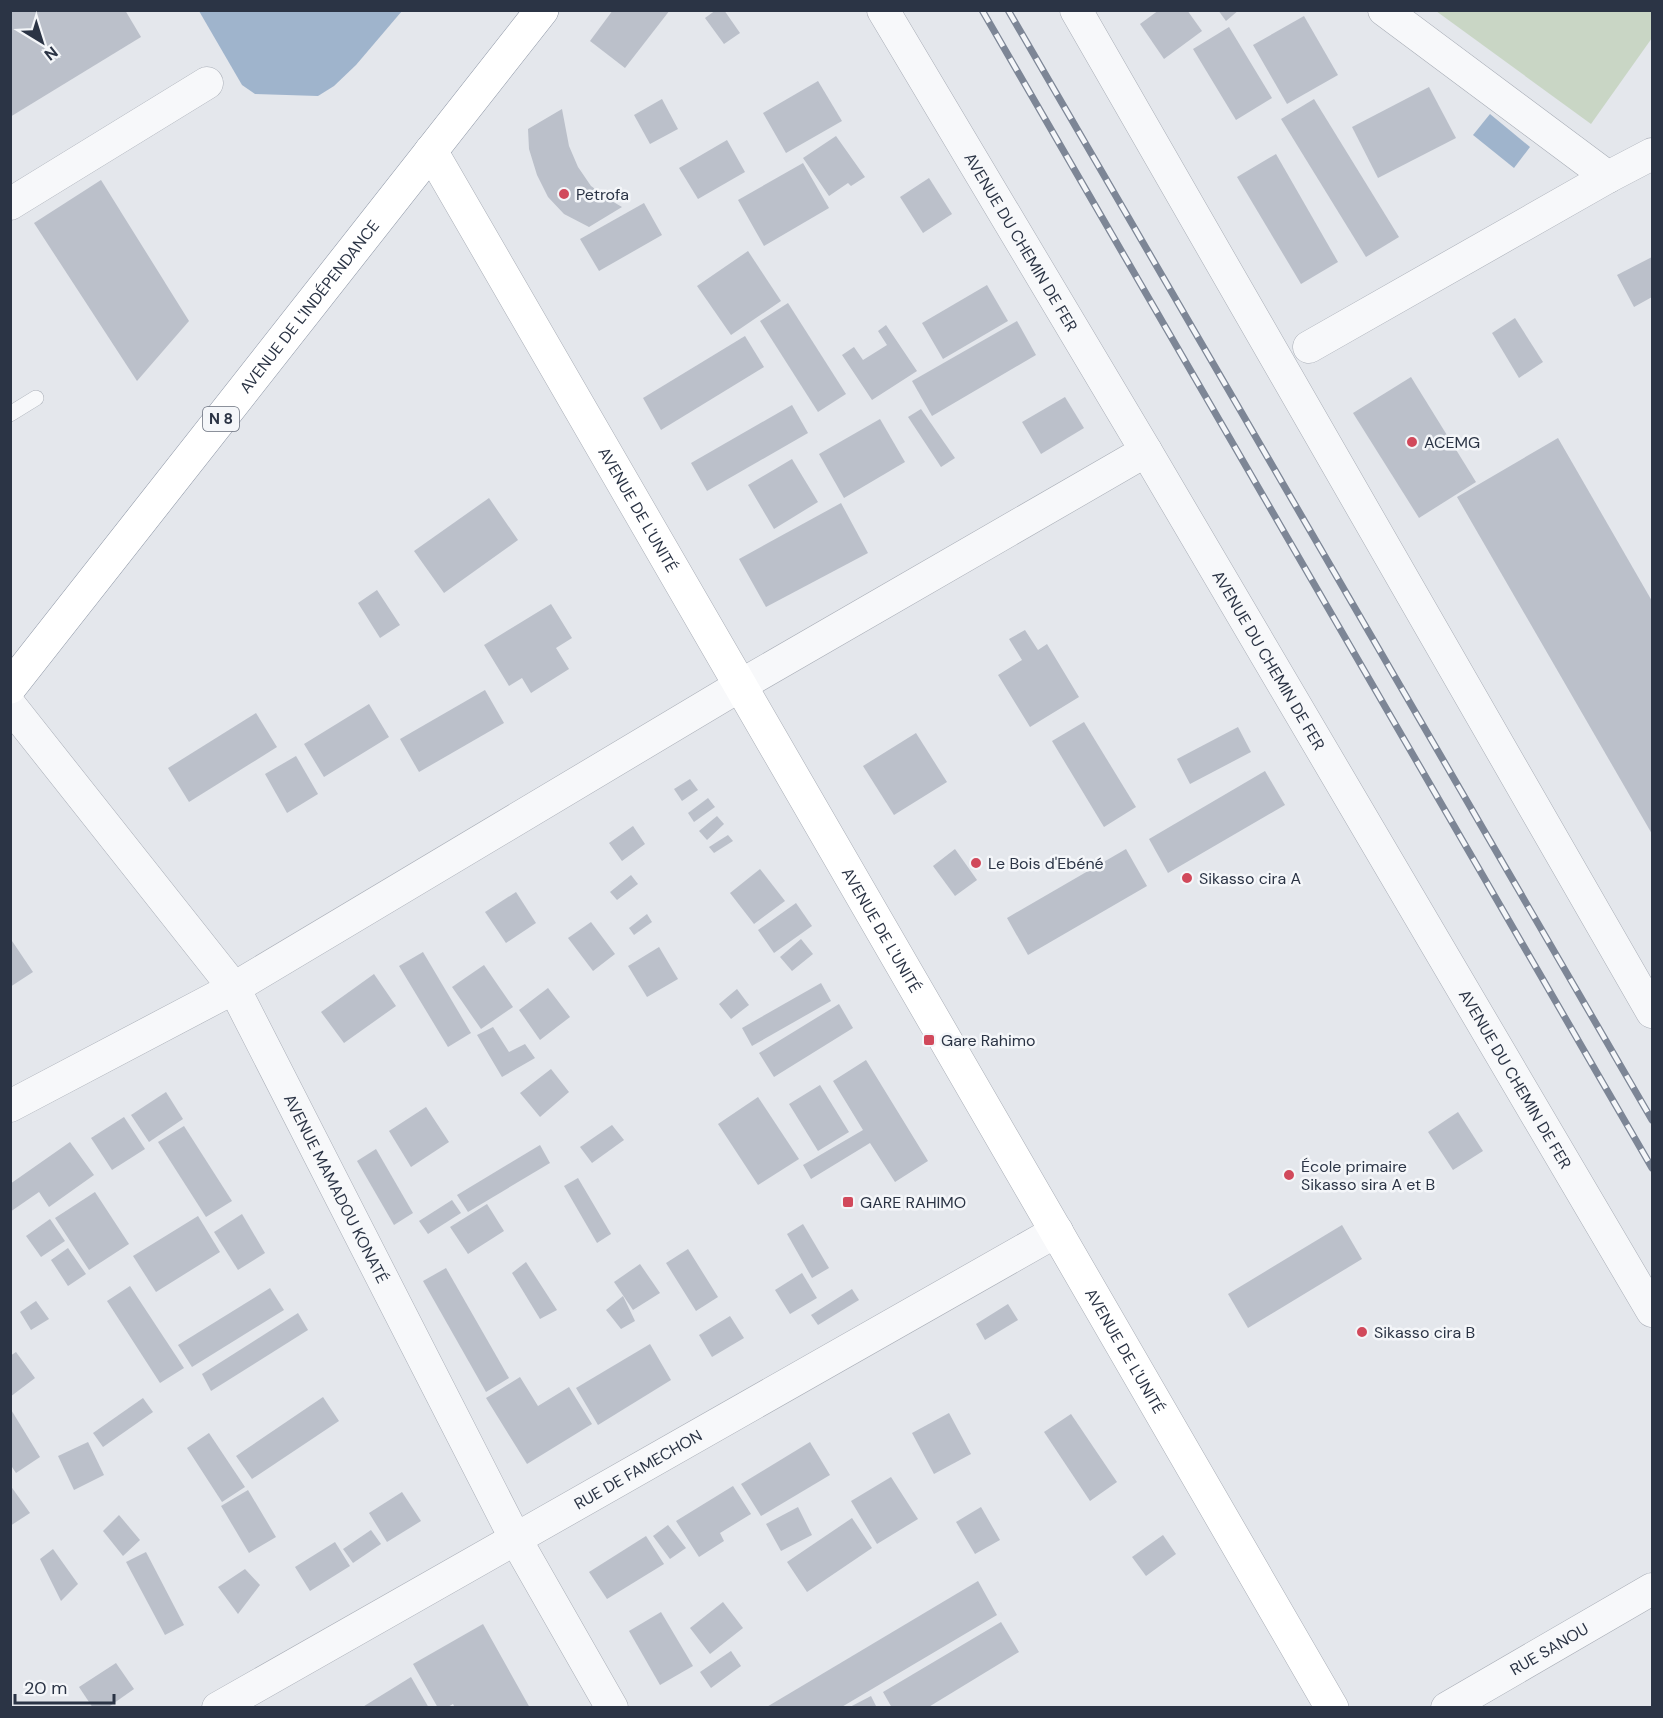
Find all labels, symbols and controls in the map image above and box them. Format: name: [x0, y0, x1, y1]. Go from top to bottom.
north arrow: [12, 12, 72, 72]
text: N: [40, 42, 62, 65]
street label: AVENUE DU CHEMIN DE FER: [960, 149, 1083, 335]
place label: Petrofa: [576, 184, 629, 205]
marker: Petrofa: [557, 187, 571, 201]
street label: AVENUE DE L'INDÉPENDANCE: [234, 216, 384, 397]
road number: N 8: [203, 407, 239, 431]
place label: ACEMG: [1424, 432, 1480, 453]
marker: ACEMG: [1405, 435, 1419, 449]
street label: AVENUE DE L'UNITÉ: [594, 443, 683, 576]
street label: AVENUE DU CHEMIN DE FER: [1208, 566, 1330, 754]
place label: Le Bois d'Ebéné: [988, 853, 1104, 874]
marker: Le Bois d'Ebéné: [969, 856, 983, 870]
street label: AVENUE DE L'UNITÉ: [837, 864, 926, 996]
place label: Sikasso cira A: [1199, 868, 1302, 889]
marker: Sikasso cira A: [1180, 871, 1194, 885]
street label: AVENUE DU CHEMIN DE FER: [1454, 985, 1576, 1173]
place label: Gare Rahimo: [941, 1030, 1036, 1051]
marker: Gare Rahimo: [922, 1033, 936, 1047]
street label: AVENUE MAMADOU KONATÉ: [279, 1090, 393, 1287]
place label: École primaire Sikasso sira A et B: [1301, 1156, 1435, 1195]
marker: École primaire Sikasso sira A et B: [1282, 1168, 1296, 1182]
place label: GARE RAHIMO: [860, 1192, 966, 1213]
marker: GARE RAHIMO: [841, 1195, 855, 1209]
street label: AVENUE DE L'UNITÉ: [1081, 1284, 1170, 1417]
place label: Sikasso cira B: [1374, 1322, 1475, 1343]
marker: Sikasso cira B: [1355, 1325, 1369, 1339]
street label: RUE DE FAMECHON: [570, 1425, 706, 1514]
street label: RUE SANOU: [1506, 1618, 1592, 1680]
scale bar: [15, 1667, 114, 1705]
text: 20 m: [24, 1676, 67, 1700]

